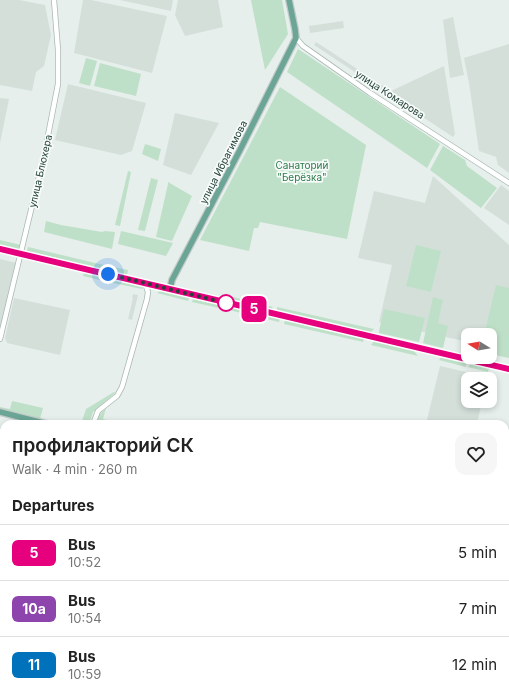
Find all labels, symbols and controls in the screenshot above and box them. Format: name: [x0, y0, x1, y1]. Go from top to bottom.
street label: улица Комарова: [353, 67, 427, 121]
street label: улица Ибрагимова: [197, 118, 249, 206]
street label: улица Блюхера: [26, 133, 54, 209]
park label: Санаторий "Берёзка": [276, 159, 329, 183]
your location: [98, 264, 118, 284]
unlabelled marker: [217, 294, 235, 312]
line badge: 5: [241, 296, 267, 322]
text: 5: [250, 300, 258, 317]
north arrow: [461, 328, 497, 364]
map controls: [461, 328, 497, 408]
button: layers: [461, 372, 497, 408]
button: heart: [455, 433, 497, 475]
text: профилакторий СК: [12, 434, 194, 457]
text: Walk · 4 min · 260 m: [12, 461, 137, 477]
text: Departures: [12, 496, 94, 515]
text: Bus: [68, 535, 96, 554]
text: 5 min: [458, 543, 497, 562]
text: 5: [30, 544, 38, 561]
text: 10:52: [68, 554, 101, 570]
text: Bus: [68, 591, 96, 610]
text: 7 min: [459, 599, 497, 618]
text: 10а: [22, 600, 46, 617]
text: 10:54: [68, 610, 102, 626]
text: Bus: [68, 647, 96, 666]
text: 12 min: [452, 655, 497, 674]
text: 11: [28, 656, 40, 673]
text: 10:59: [68, 666, 101, 682]

